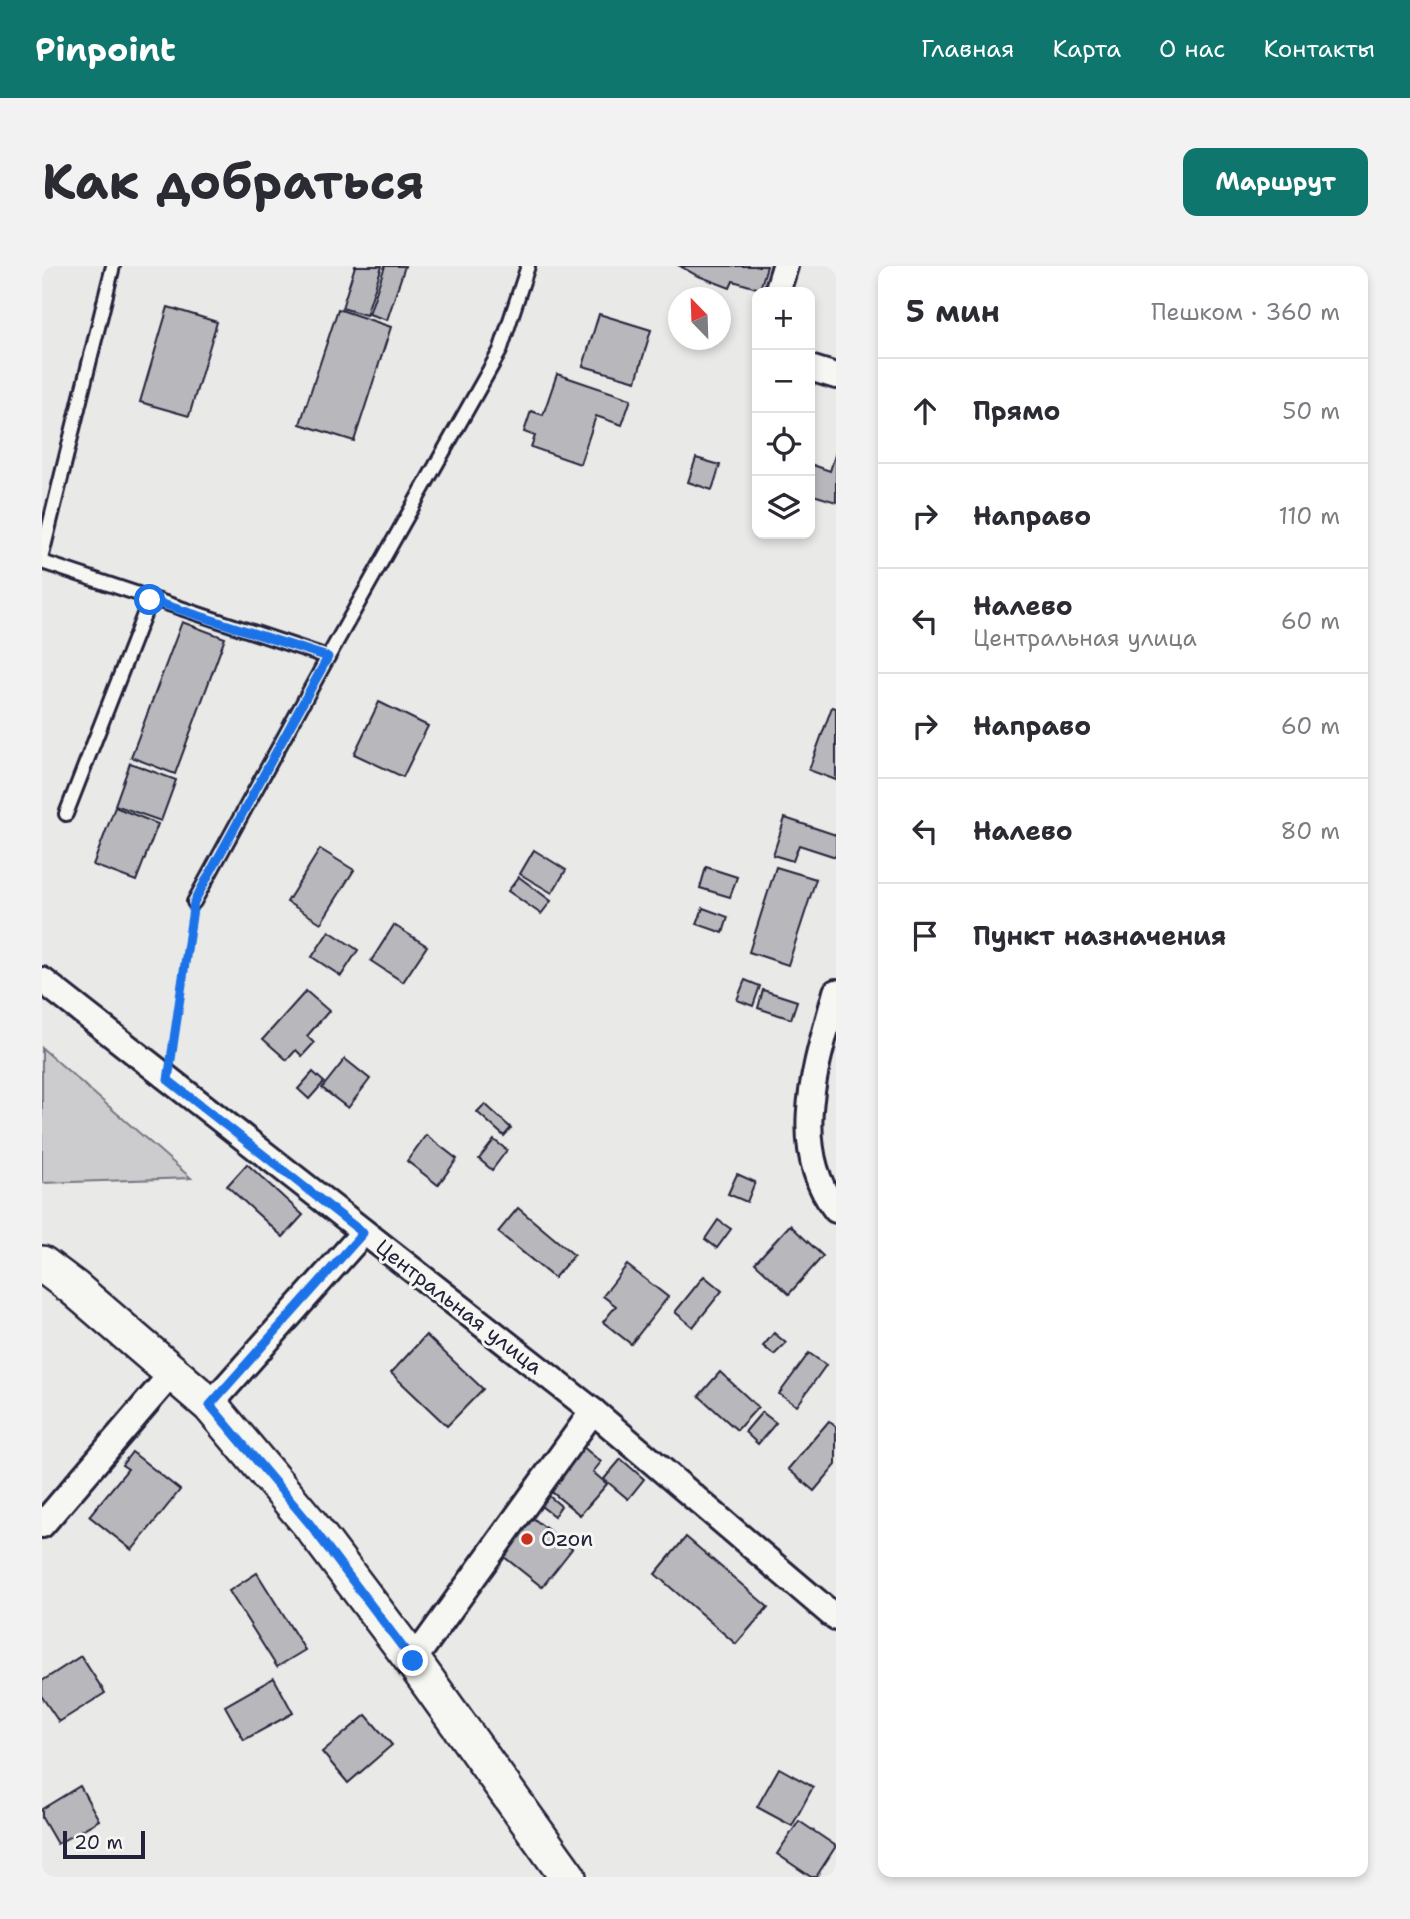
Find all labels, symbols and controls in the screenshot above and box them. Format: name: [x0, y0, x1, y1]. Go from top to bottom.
text: Pinpoint: [35, 27, 176, 72]
text: Главная: [921, 33, 1014, 65]
text: Карта: [1052, 33, 1121, 65]
text: О нас: [1159, 33, 1225, 65]
text: Контакты: [1263, 33, 1375, 65]
button: Маршрут: [1183, 148, 1368, 216]
text: Как добраться: [42, 149, 424, 215]
north arrow: [668, 287, 731, 350]
map controls: [752, 287, 815, 539]
button: +: [752, 287, 815, 350]
text: 5 мин: [906, 291, 1000, 332]
text: Пешком · 360 m: [1151, 297, 1340, 327]
button: −: [752, 350, 815, 413]
icon: ahead: [906, 392, 944, 430]
text: Прямо: [973, 393, 1061, 428]
text: 50 m: [1282, 396, 1340, 426]
button: locate: [752, 413, 815, 476]
button: layers: [752, 476, 815, 539]
icon: right: [906, 497, 944, 535]
text: Направо: [973, 498, 1091, 533]
text: 110 m: [1278, 501, 1340, 531]
route start: [134, 584, 165, 615]
text: Налево: [973, 588, 1073, 623]
icon: left: [906, 602, 944, 640]
text: 60 m: [1281, 606, 1340, 636]
text: Центральная улица: [973, 623, 1197, 653]
icon: right: [906, 707, 944, 745]
text: Направо: [973, 708, 1091, 743]
text: 60 m: [1281, 711, 1340, 741]
icon: left: [906, 812, 944, 850]
text: Налево: [973, 813, 1073, 848]
text: 80 m: [1281, 816, 1340, 846]
icon: arrive: [906, 917, 944, 955]
text: Пункт назначения: [973, 918, 1226, 953]
street label: Центральная улица: [370, 1233, 548, 1381]
place label: Ozon: [541, 1525, 593, 1553]
marker: Ozon: [519, 1531, 535, 1547]
route end: [397, 1645, 428, 1676]
scale bar: [63, 1828, 145, 1860]
text: 20 m: [74, 1830, 123, 1855]

